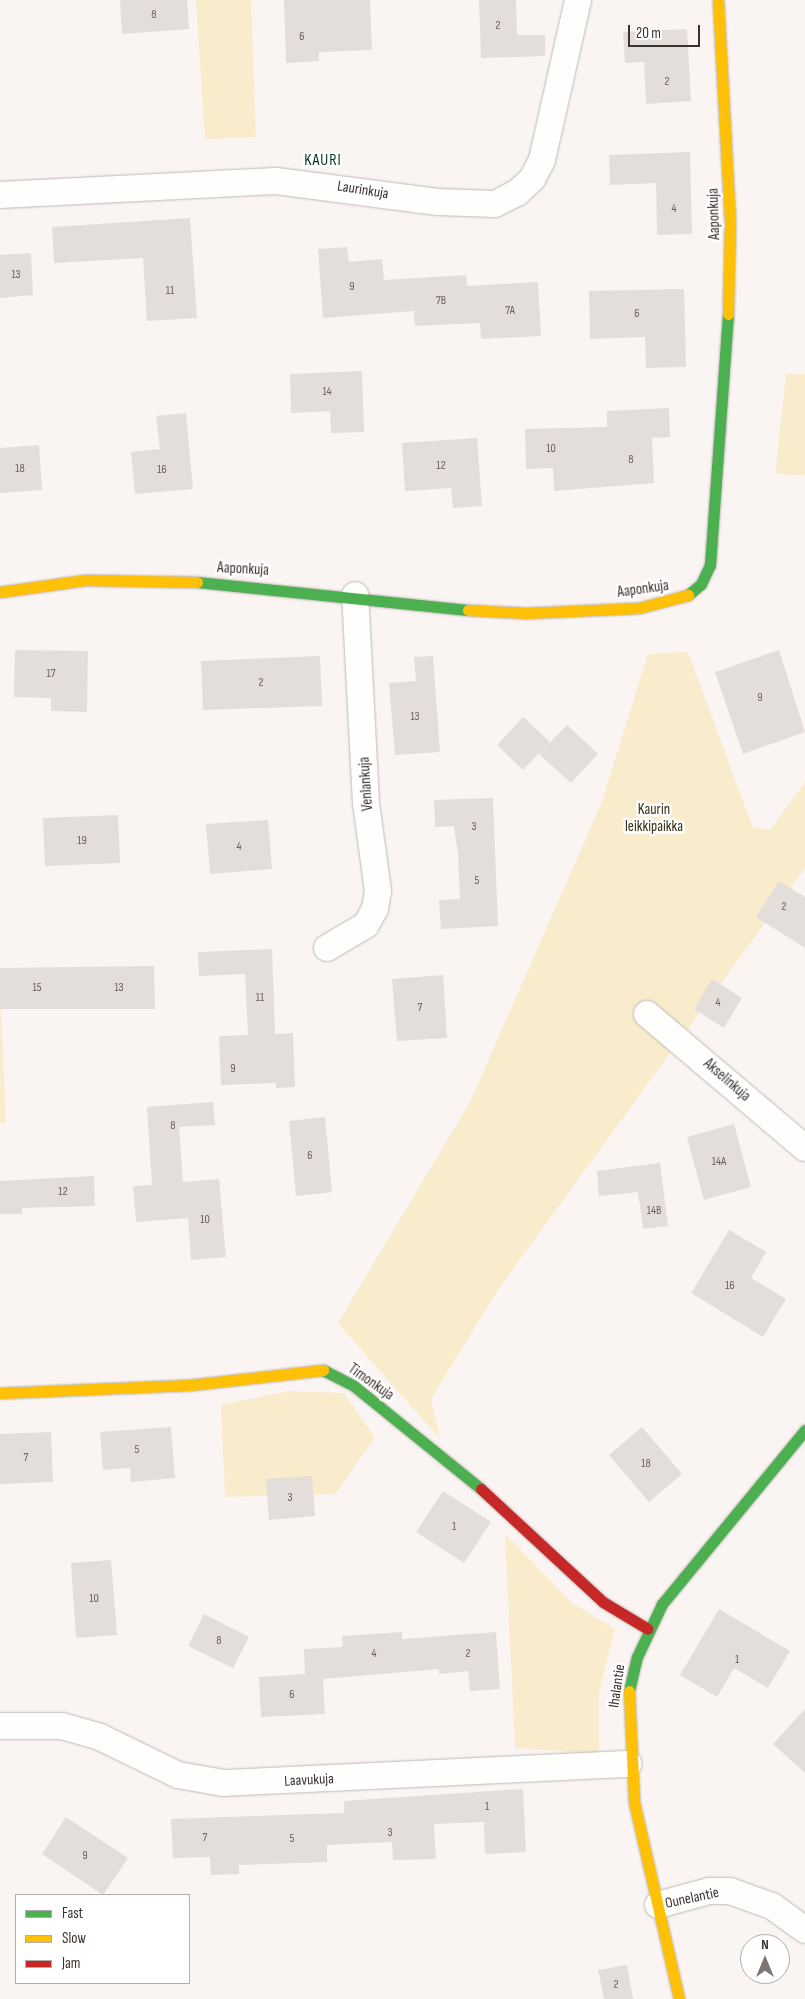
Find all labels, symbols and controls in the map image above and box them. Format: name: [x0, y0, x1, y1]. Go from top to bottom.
house number: 8: [151, 8, 157, 22]
scale bar: [630, 15, 702, 47]
house number: 2: [496, 19, 500, 33]
text: 20 m: [636, 24, 661, 43]
house number: 6: [299, 30, 305, 44]
house number: 2: [665, 75, 669, 89]
district label: KAURI: [304, 151, 342, 171]
street label: Laurinkuja: [336, 177, 390, 203]
street label: Aaponkuja: [704, 188, 724, 240]
house number: 4: [671, 202, 677, 216]
house number: 13: [11, 268, 21, 282]
house number: 9: [349, 280, 355, 294]
house number: 11: [166, 284, 174, 298]
house number: 7B: [436, 294, 446, 308]
house number: 7A: [505, 304, 515, 318]
house number: 6: [634, 307, 640, 321]
house number: 14: [322, 385, 332, 399]
house number: 10: [546, 442, 556, 456]
house number: 8: [628, 453, 634, 467]
house number: 12: [436, 459, 446, 473]
house number: 18: [15, 462, 25, 476]
house number: 16: [157, 463, 167, 477]
street label: Aaponkuja: [217, 559, 269, 579]
street label: Aaponkuja: [616, 576, 670, 602]
house number: 17: [47, 667, 55, 681]
house number: 2: [259, 676, 263, 690]
house number: 9: [757, 691, 763, 705]
house number: 13: [410, 710, 420, 724]
street label: Venlankuja: [355, 756, 377, 812]
park label: Kaurin leikkipaikka: [625, 800, 683, 835]
house number: 3: [471, 820, 477, 834]
house number: 19: [77, 834, 87, 848]
house number: 4: [236, 840, 242, 854]
house number: 5: [475, 874, 479, 888]
house number: 2: [782, 900, 786, 914]
house number: 15: [32, 981, 42, 995]
house number: 13: [114, 981, 124, 995]
house number: 11: [256, 991, 264, 1005]
house number: 4: [715, 996, 721, 1010]
house number: 7: [418, 1001, 422, 1015]
street label: Akselinkuja: [700, 1055, 754, 1105]
house number: 9: [230, 1062, 236, 1076]
house number: 8: [170, 1119, 176, 1133]
house number: 6: [307, 1149, 313, 1163]
house number: 14A: [712, 1155, 726, 1169]
house number: 12: [58, 1185, 68, 1199]
house number: 14B: [647, 1204, 661, 1218]
house number: 10: [200, 1213, 210, 1227]
house number: 16: [725, 1279, 735, 1293]
street label: Timonkuja: [345, 1360, 397, 1404]
house number: 5: [135, 1443, 139, 1457]
house number: 7: [24, 1451, 28, 1465]
house number: 18: [641, 1457, 651, 1471]
house number: 3: [287, 1491, 293, 1505]
house number: 1: [452, 1520, 456, 1534]
house number: 10: [89, 1592, 99, 1606]
house number: 8: [216, 1634, 222, 1648]
house number: 4: [371, 1647, 377, 1661]
house number: 2: [466, 1647, 470, 1661]
house number: 1: [735, 1653, 739, 1667]
street label: Ihalantie: [605, 1663, 629, 1709]
house number: 6: [289, 1688, 295, 1702]
street label: Laavukuja: [284, 1770, 334, 1790]
house number: 1: [485, 1800, 489, 1814]
house number: 3: [387, 1826, 393, 1840]
house number: 7: [203, 1831, 207, 1845]
house number: 5: [290, 1832, 294, 1846]
house number: 9: [82, 1849, 88, 1863]
street label: Ounelantie: [663, 1884, 721, 1912]
legend: [15, 1894, 190, 1984]
text: Fast: [62, 1904, 83, 1923]
text: Slow: [62, 1929, 86, 1948]
north arrow: [740, 1934, 790, 1984]
text: N: [761, 1936, 769, 1953]
text: Jam: [62, 1954, 80, 1973]
house number: 2: [614, 1978, 618, 1992]

